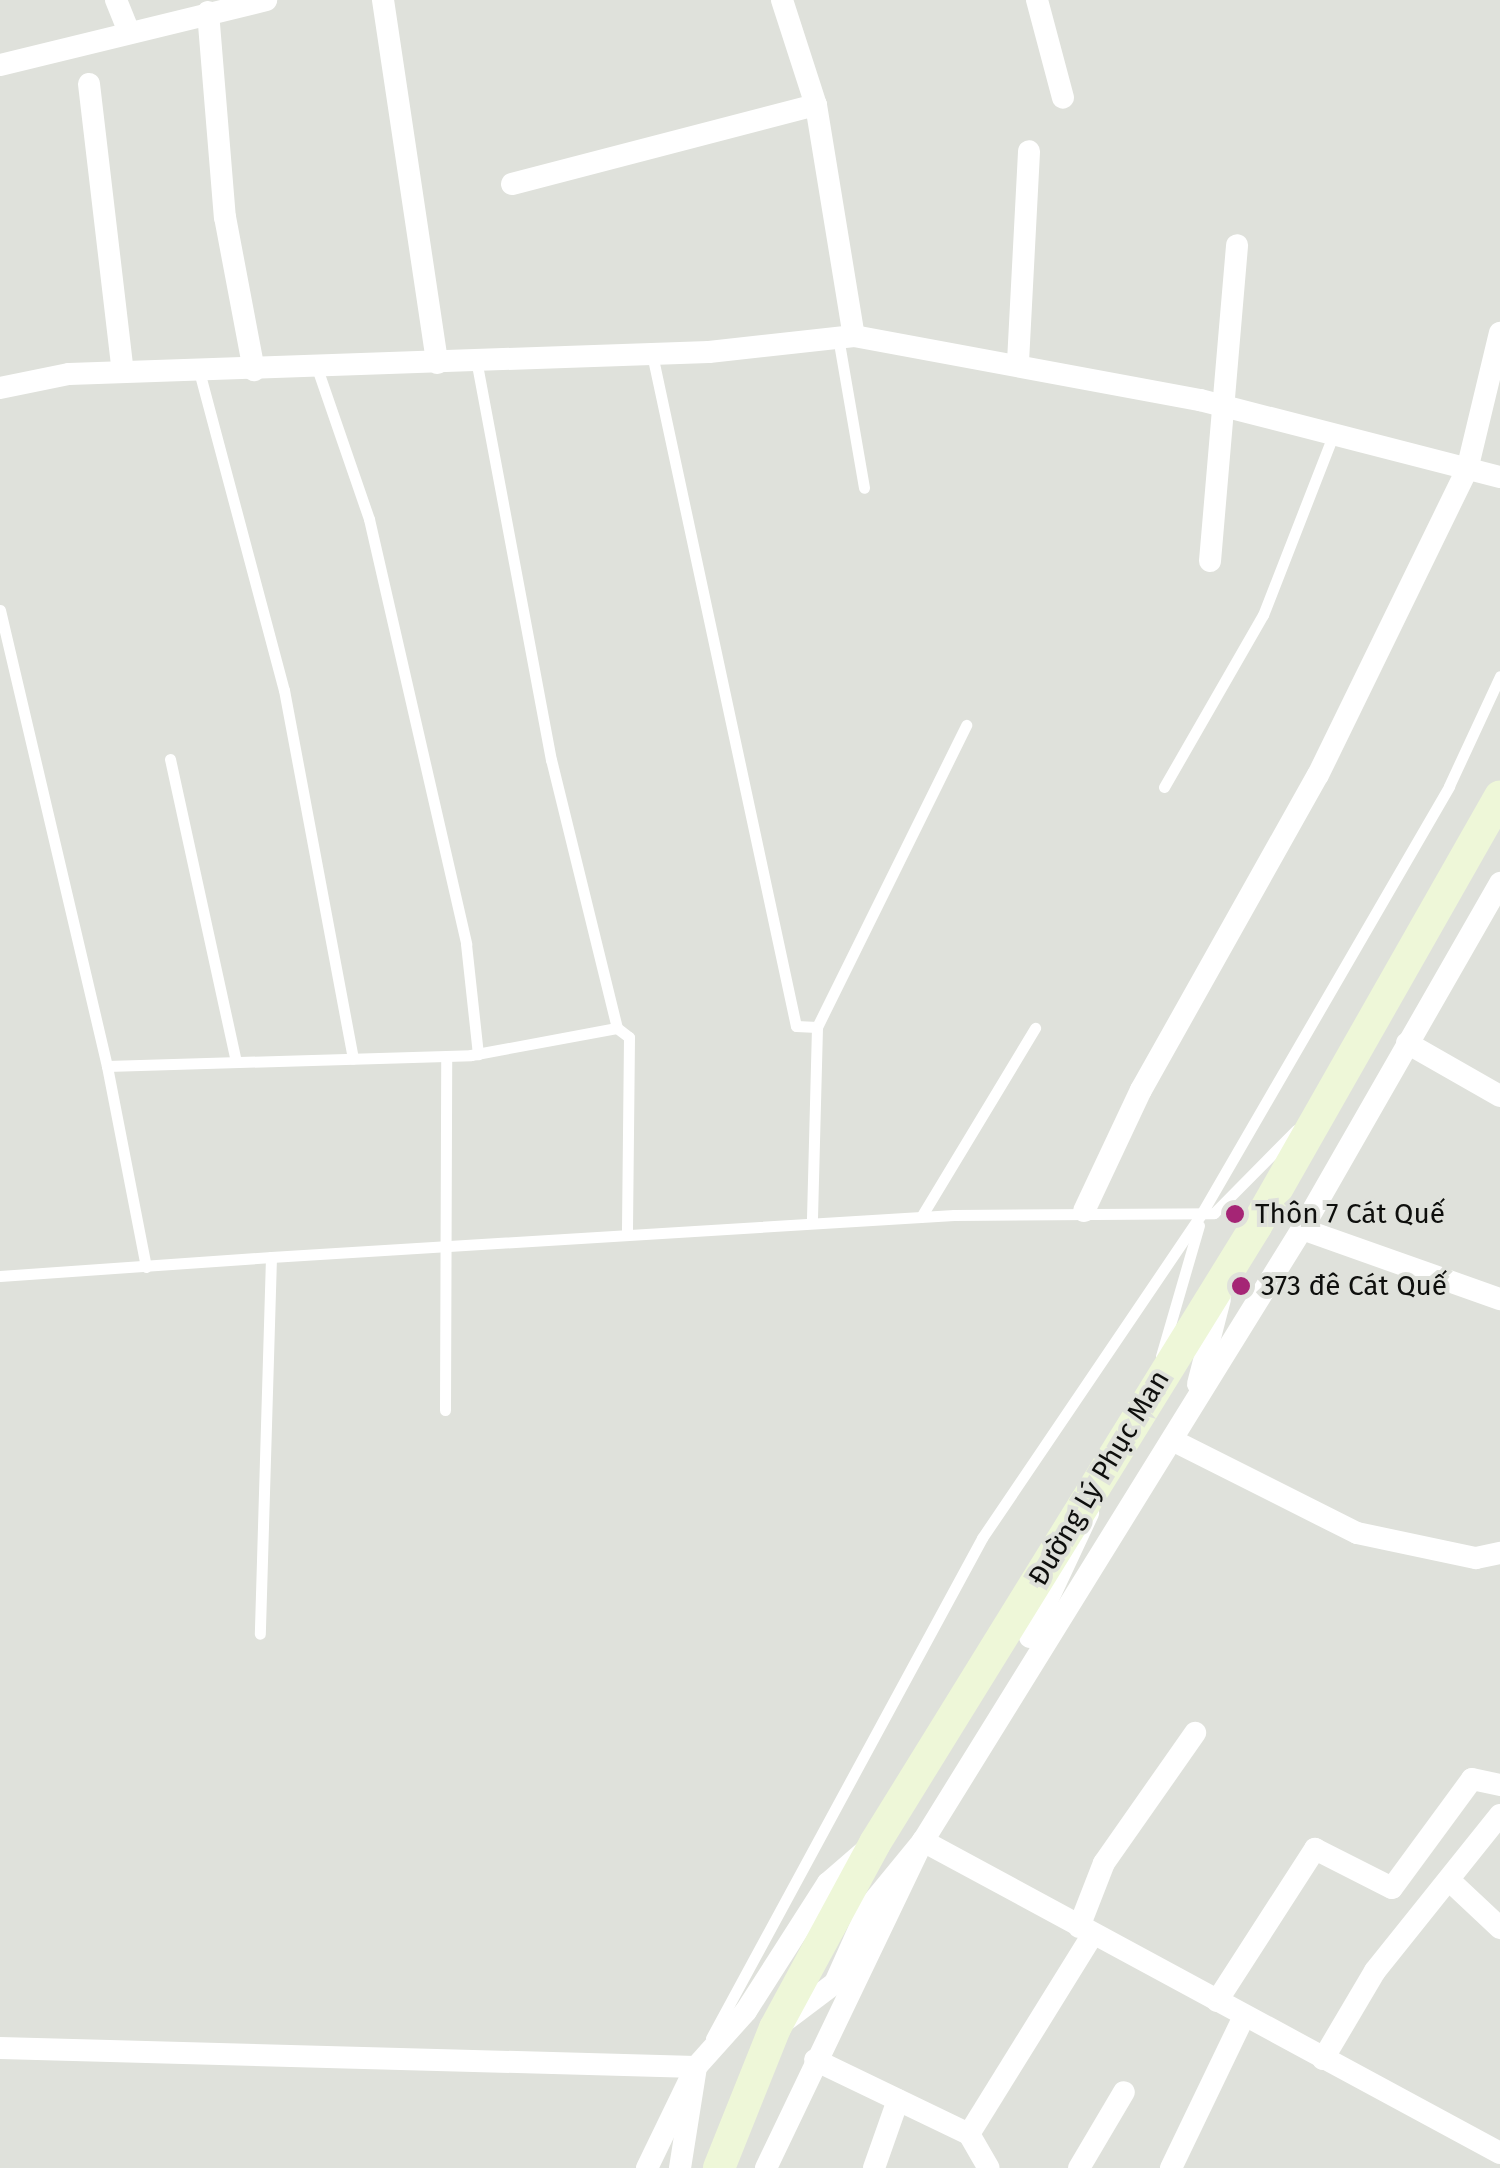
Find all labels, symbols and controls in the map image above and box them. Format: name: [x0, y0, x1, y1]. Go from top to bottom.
place label: Thôn 7 Cát Quế: [1255, 1197, 1445, 1231]
marker: Thôn 7 Cát Quế: [1224, 1203, 1246, 1225]
place label: 373 đê Cát Quế: [1261, 1269, 1447, 1303]
marker: 373 đê Cát Quế: [1230, 1275, 1252, 1297]
street label: Đường Lý Phục Man: [1021, 1364, 1177, 1592]

